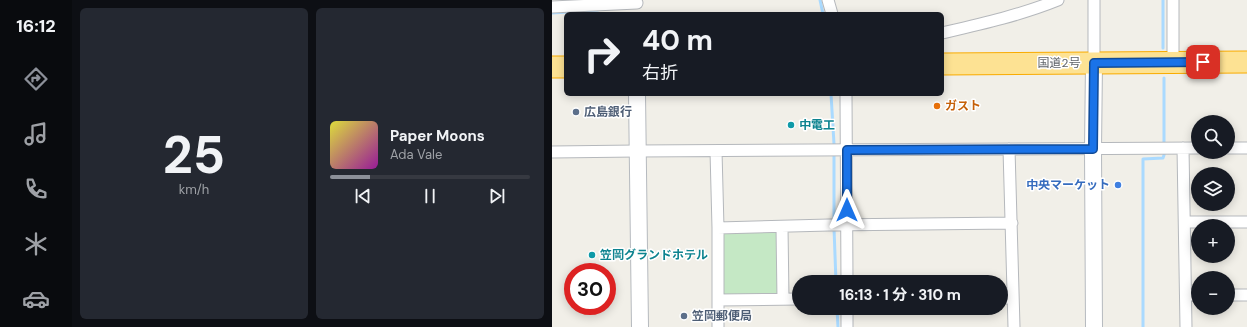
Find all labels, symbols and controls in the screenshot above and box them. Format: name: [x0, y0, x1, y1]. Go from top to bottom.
text: 16:12: [16, 14, 56, 38]
text: 40 m: [642, 22, 713, 59]
icon: right: [576, 28, 628, 80]
pin: [1186, 45, 1220, 79]
icon: arrive: [1192, 51, 1214, 73]
street label: 国道2号: [1038, 55, 1080, 71]
text: 右折: [642, 61, 678, 85]
icon: directions: [22, 65, 50, 93]
place label: ガスト: [945, 98, 981, 114]
marker: ガスト: [932, 101, 942, 111]
place label: 広島銀行: [584, 104, 632, 120]
marker: 広島銀行: [571, 107, 581, 117]
map controls: [1191, 115, 1235, 315]
button: search: [1191, 115, 1235, 159]
place label: 中電工: [799, 117, 835, 133]
icon: music: [22, 120, 50, 148]
marker: 中電工: [786, 120, 796, 130]
text: 25: [163, 121, 225, 189]
text: Paper Moons: [390, 126, 485, 146]
text: Ada Vale: [390, 146, 442, 163]
button: layers: [1191, 167, 1235, 211]
icon: phone: [22, 175, 50, 203]
place label: 中央マーケット: [1026, 177, 1110, 193]
marker: 中央マーケット: [1113, 180, 1123, 190]
text: km/h: [179, 181, 209, 198]
icon: previous: [352, 185, 374, 207]
icon: pause: [419, 185, 441, 207]
icon: next: [486, 185, 508, 207]
position arrow: [826, 189, 868, 231]
button: +: [1191, 219, 1235, 263]
icon: climate: [22, 230, 50, 258]
place label: 笠岡グランドホテル: [599, 247, 708, 263]
marker: 笠岡グランドホテル: [587, 250, 597, 260]
speed limit sign: 30: [564, 263, 616, 315]
button: −: [1191, 271, 1235, 315]
icon: car: [22, 285, 50, 313]
text: 16:13 · 1 分 · 310 m: [839, 285, 961, 305]
place label: 笠岡郵便局: [691, 308, 752, 324]
marker: 笠岡郵便局: [679, 311, 689, 321]

